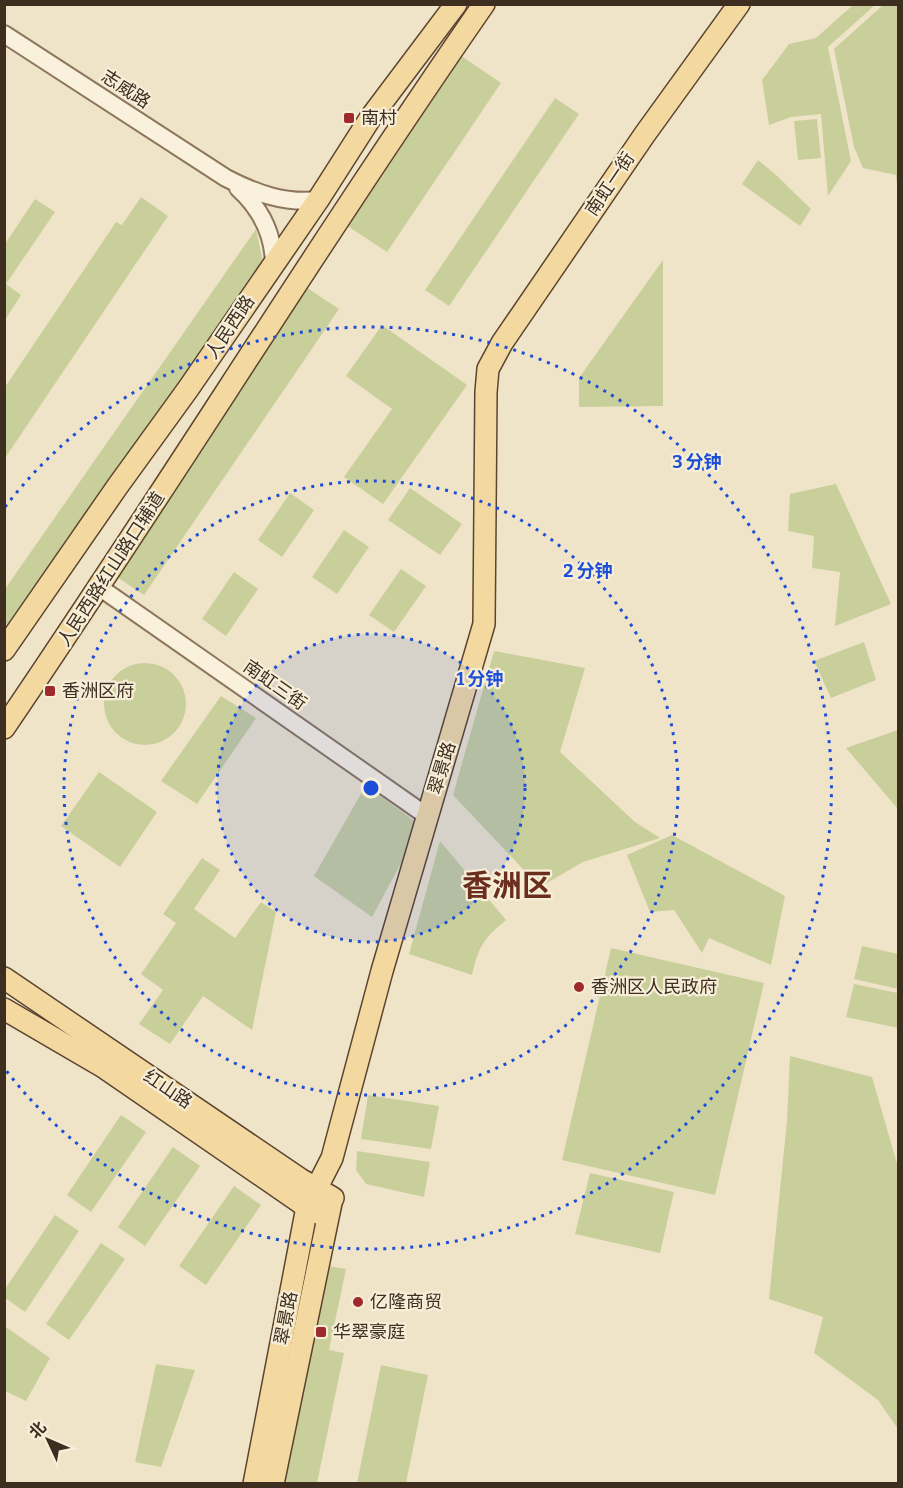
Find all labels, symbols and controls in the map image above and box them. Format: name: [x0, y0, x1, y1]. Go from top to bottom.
street label: 志威路: [97, 65, 155, 113]
place label: 南村: [361, 107, 397, 129]
marker: 南村: [342, 111, 356, 125]
street label: 南虹一街: [581, 148, 639, 220]
street label: 人民西路: [201, 291, 259, 363]
text: 3 分钟: [672, 451, 722, 473]
street label: 人民西路红山路口辅道: [53, 488, 169, 650]
text: 2 分钟: [563, 560, 613, 582]
street label: 南虹三街: [239, 655, 311, 715]
text: 1 分钟: [456, 668, 504, 690]
place label: 香洲区府: [62, 680, 134, 702]
marker: 香洲区府: [43, 684, 57, 698]
street label: 翠景路: [424, 739, 460, 797]
centre of rings: [361, 778, 381, 798]
district label: 香洲区: [462, 868, 552, 904]
place label: 香洲区人民政府: [591, 976, 717, 998]
marker: 香洲区人民政府: [572, 980, 586, 994]
street label: 红山路: [139, 1065, 197, 1113]
street label: 翠景路: [270, 1289, 302, 1347]
place label: 亿隆商贸: [370, 1291, 442, 1313]
marker: 亿隆商贸: [351, 1295, 365, 1309]
place label: 华翠豪庭: [333, 1321, 405, 1343]
marker: 华翠豪庭: [314, 1325, 328, 1339]
north arrow: [18, 1410, 78, 1470]
text: 北: [25, 1418, 50, 1442]

